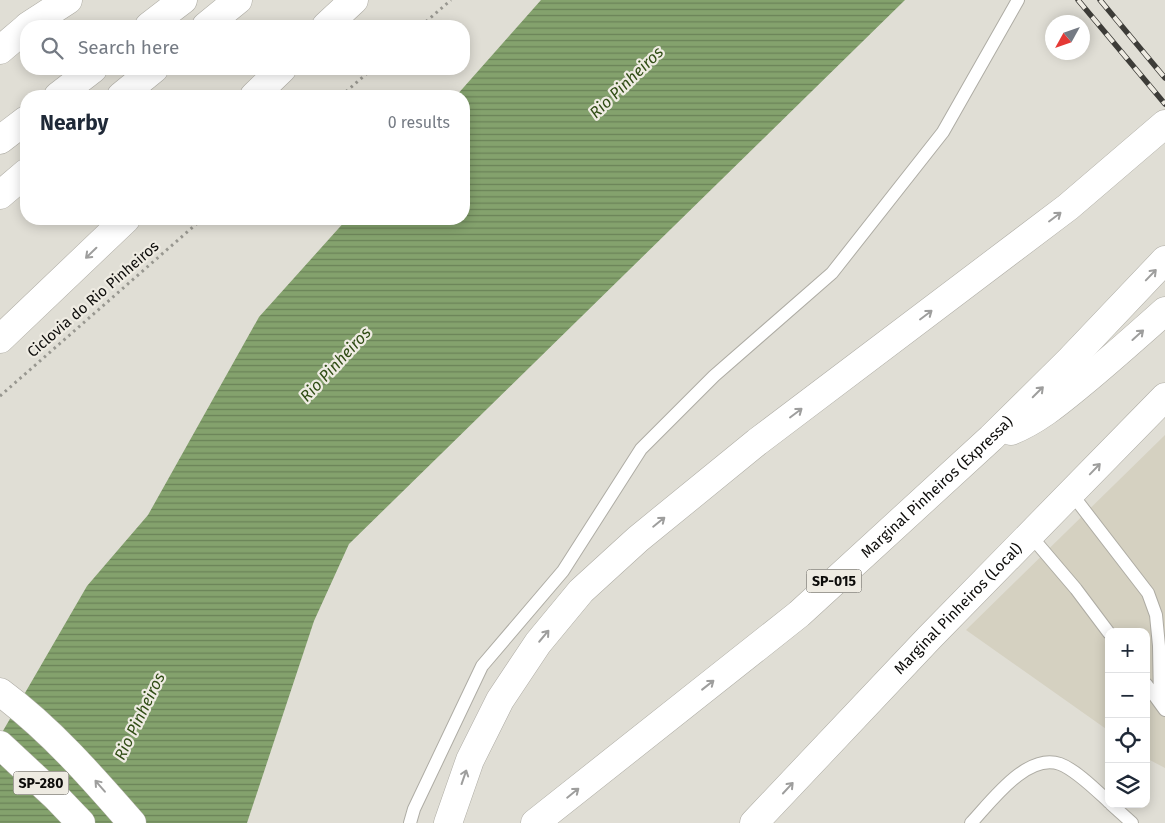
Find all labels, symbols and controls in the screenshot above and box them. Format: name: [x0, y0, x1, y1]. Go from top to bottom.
north arrow: [1045, 15, 1090, 60]
search box: [20, 20, 470, 75]
icon: search: [38, 34, 66, 62]
text: Search here: [78, 36, 179, 59]
water label: Rio Pinheiros: [586, 43, 667, 122]
text: Nearby: [40, 110, 108, 136]
text: 0 results: [388, 113, 450, 132]
one-way arrow: [1048, 211, 1061, 222]
street label: Ciclovia do Rio Pinheiros: [24, 237, 162, 361]
one-way arrow: [85, 246, 97, 259]
one-way arrow: [1145, 269, 1157, 281]
one-way arrow: [919, 309, 932, 320]
water label: Rio Pinheiros: [296, 323, 375, 405]
one-way arrow: [1131, 329, 1144, 341]
one-way arrow: [1032, 385, 1044, 398]
one-way arrow: [789, 407, 802, 418]
street label: Marginal Pinheiros (Expressa): [857, 413, 1017, 562]
one-way arrow: [1089, 463, 1101, 475]
one-way arrow: [652, 516, 665, 527]
street label: Marginal Pinheiros (Local): [890, 539, 1026, 678]
road number: SP-015: [806, 570, 862, 592]
map controls: [1105, 628, 1150, 808]
button: +: [1105, 628, 1150, 673]
one-way arrow: [538, 630, 549, 643]
water label: Rio Pinheiros: [110, 670, 169, 763]
button: −: [1105, 673, 1150, 718]
one-way arrow: [701, 680, 714, 691]
button: locate: [1105, 718, 1150, 763]
button: layers: [1105, 763, 1150, 808]
one-way arrow: [460, 770, 469, 785]
road number: SP-280: [13, 771, 68, 794]
one-way arrow: [94, 780, 106, 793]
one-way arrow: [782, 781, 794, 794]
one-way arrow: [566, 787, 579, 798]

